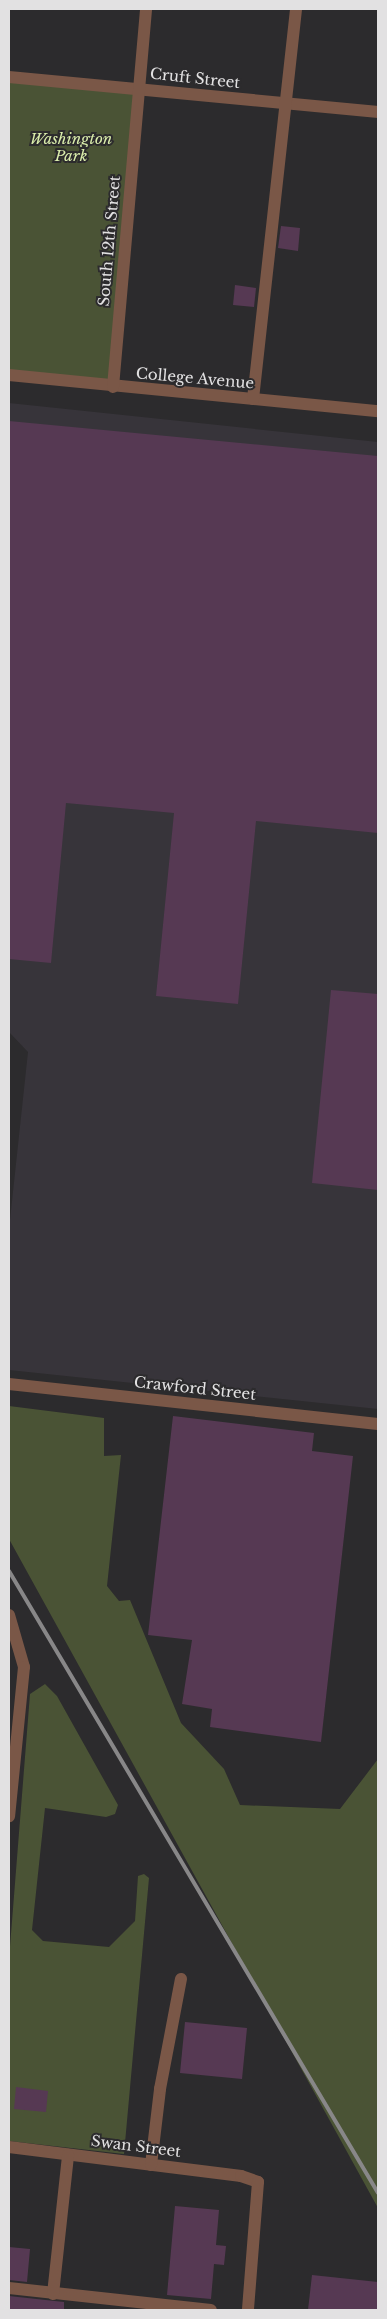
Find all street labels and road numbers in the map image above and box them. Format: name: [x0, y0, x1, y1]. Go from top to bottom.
street label: Cruft Street: [149, 64, 241, 92]
street label: South 12th Street: [94, 175, 124, 307]
street label: College Avenue: [135, 364, 255, 392]
street label: Crawford Street: [133, 1373, 257, 1403]
street label: Swan Street: [90, 2132, 182, 2160]

